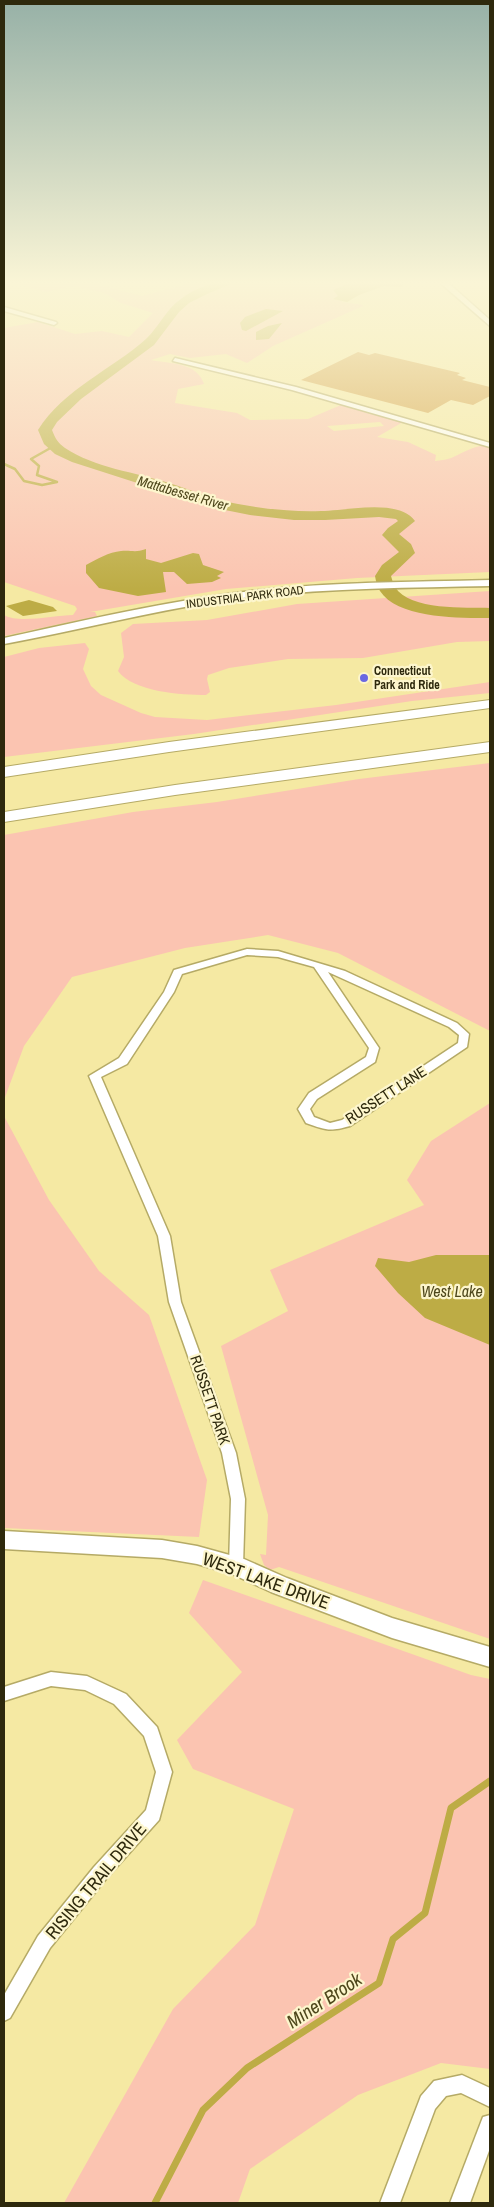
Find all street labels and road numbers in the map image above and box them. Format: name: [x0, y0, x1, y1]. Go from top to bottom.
street label: INDUSTRIAL PARK ROAD: [185, 582, 305, 612]
street label: RUSSETT LANE: [341, 1061, 430, 1129]
street label: RUSSETT PARK: [185, 1352, 236, 1448]
street label: WEST LAKE DRIVE: [199, 1546, 333, 1615]
street label: RISING TRAIL DRIVE: [39, 1817, 152, 1944]

